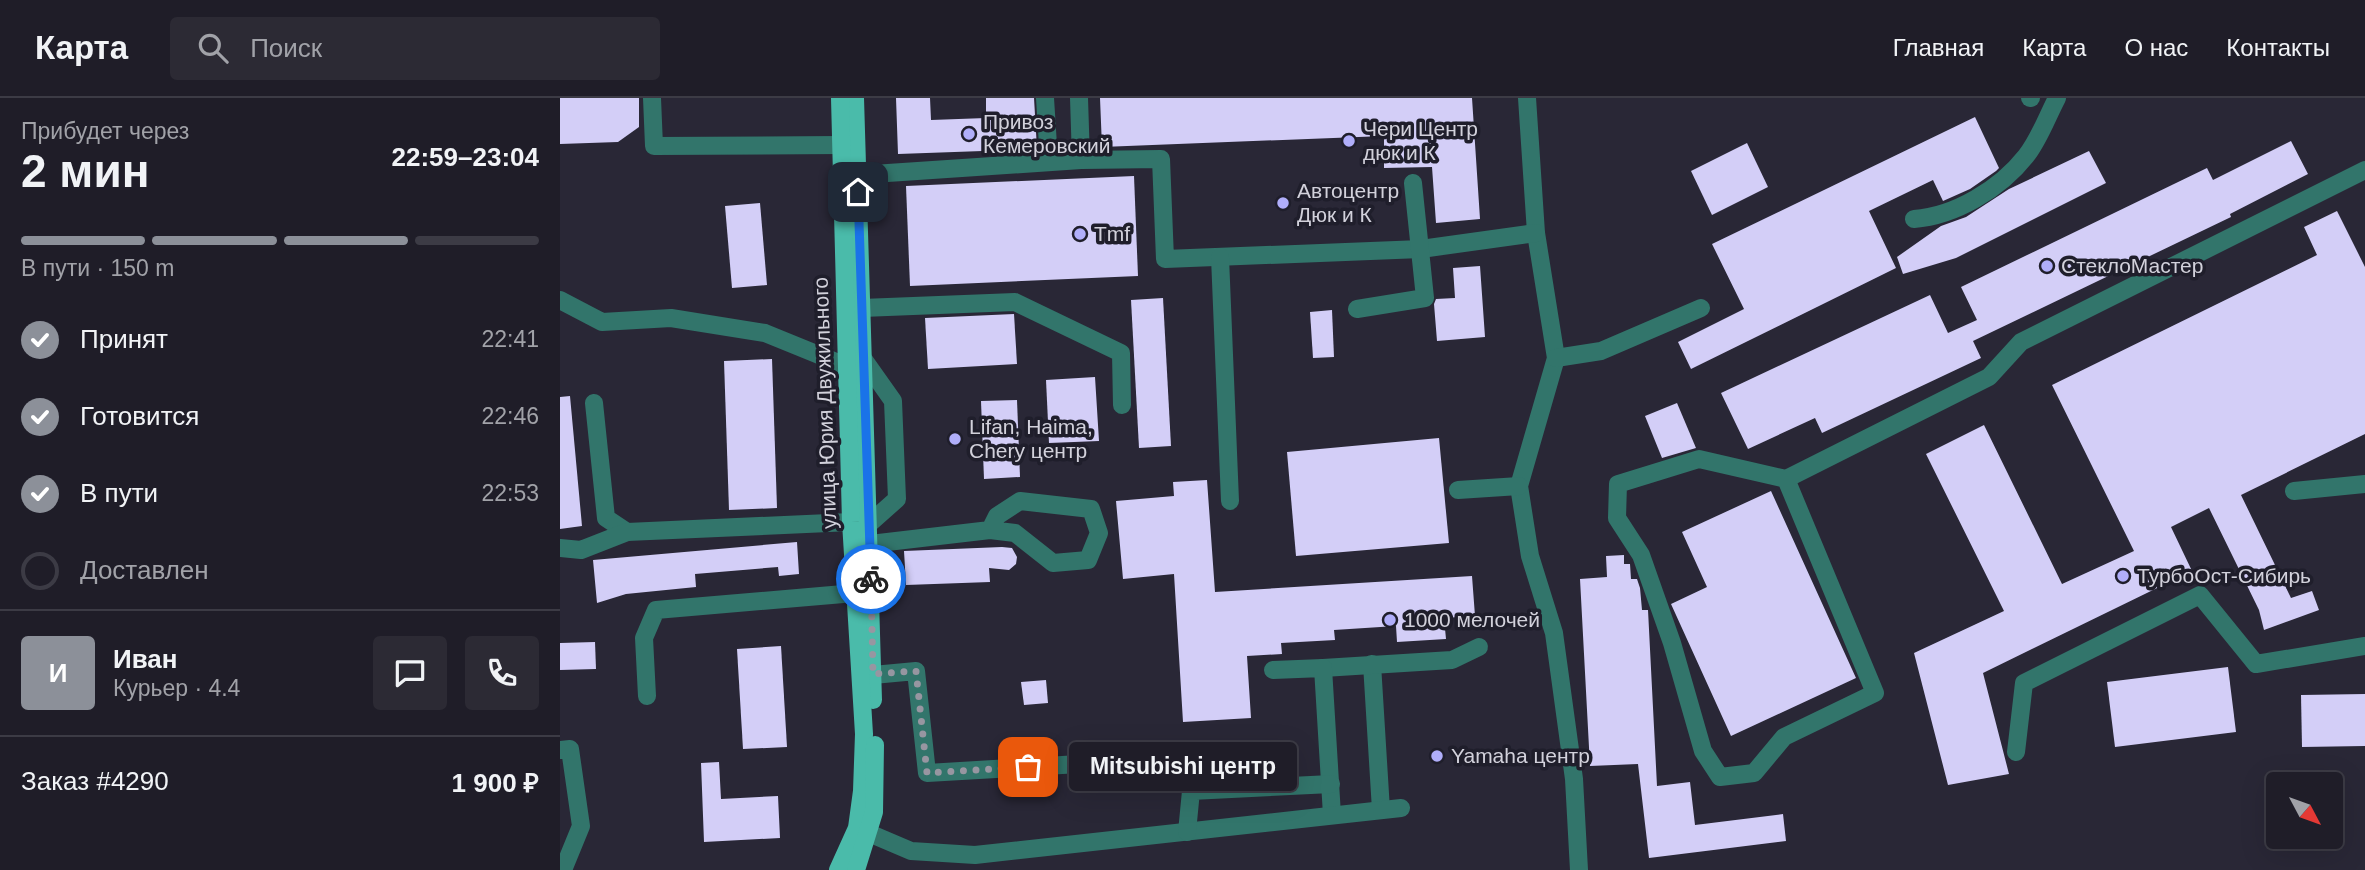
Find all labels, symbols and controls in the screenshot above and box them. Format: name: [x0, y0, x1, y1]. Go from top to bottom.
search box: [170, 17, 660, 80]
text: Карта: [35, 29, 128, 66]
icon: search: [194, 29, 232, 67]
text: Поиск: [250, 33, 322, 63]
text: Главная: [1893, 34, 1984, 61]
text: Карта: [2022, 34, 2086, 61]
text: О нас: [2124, 34, 2188, 61]
text: Контакты: [2226, 34, 2330, 61]
place label: Привоз Кемеровский: [983, 110, 1110, 157]
place label: Чери Центр дюк и К: [1363, 117, 1478, 164]
text: Прибудет через: [21, 118, 189, 144]
marker: Привоз Кемеровский: [961, 126, 977, 142]
marker: Чери Центр дюк и К: [1341, 133, 1357, 149]
text: 22:59–23:04: [392, 142, 539, 172]
text: 2 мин: [21, 145, 149, 197]
pin: [828, 162, 888, 222]
icon: home: [839, 173, 877, 211]
place label: Автоцентр Дюк и К: [1297, 179, 1399, 226]
marker: Автоцентр Дюк и К: [1275, 195, 1291, 211]
place label: Tmf: [1094, 222, 1130, 245]
marker: Tmf: [1072, 226, 1088, 242]
place label: СтеклоМастер: [2061, 254, 2203, 277]
text: В пути · 150 m: [21, 255, 174, 281]
marker: СтеклоМастер: [2039, 258, 2055, 274]
street label: улица Юрия Двужильного: [809, 277, 840, 529]
icon: check: [21, 321, 59, 359]
text: Принят: [80, 324, 168, 354]
text: 22:41: [481, 326, 539, 352]
icon: check: [21, 398, 59, 436]
text: Готовится: [80, 401, 199, 431]
text: 22:46: [481, 403, 539, 429]
place label: Lifan, Haima, Chery центр: [969, 415, 1093, 462]
marker: Lifan, Haima, Chery центр: [947, 431, 963, 447]
icon: check: [21, 475, 59, 513]
text: В пути: [80, 478, 158, 508]
text: 22:53: [481, 480, 539, 506]
courier: [836, 544, 906, 614]
text: Доставлен: [80, 555, 209, 585]
icon: bike: [852, 560, 890, 598]
place label: ТурбоОст-Сибирь: [2137, 564, 2311, 587]
marker: ТурбоОст-Сибирь: [2115, 568, 2131, 584]
place label: 1000 мелочей: [1404, 608, 1540, 631]
marker: 1000 мелочей: [1382, 612, 1398, 628]
button: chat: [373, 636, 447, 710]
button: phone: [465, 636, 539, 710]
text: Иван: [113, 644, 178, 674]
text: И: [49, 658, 67, 688]
text: Курьер · 4.4: [113, 675, 240, 701]
pin: [998, 737, 1058, 797]
callout: Mitsubishi центр: [1070, 742, 1298, 792]
place label: Yamaha центр: [1451, 744, 1590, 767]
icon: bag: [1009, 748, 1047, 786]
marker: Yamaha центр: [1429, 748, 1445, 764]
text: Mitsubishi центр: [1090, 753, 1276, 779]
text: Заказ #4290: [21, 766, 169, 796]
text: 1 900 ₽: [452, 768, 539, 798]
north arrow: [2266, 772, 2343, 849]
map controls: [2266, 772, 2343, 849]

